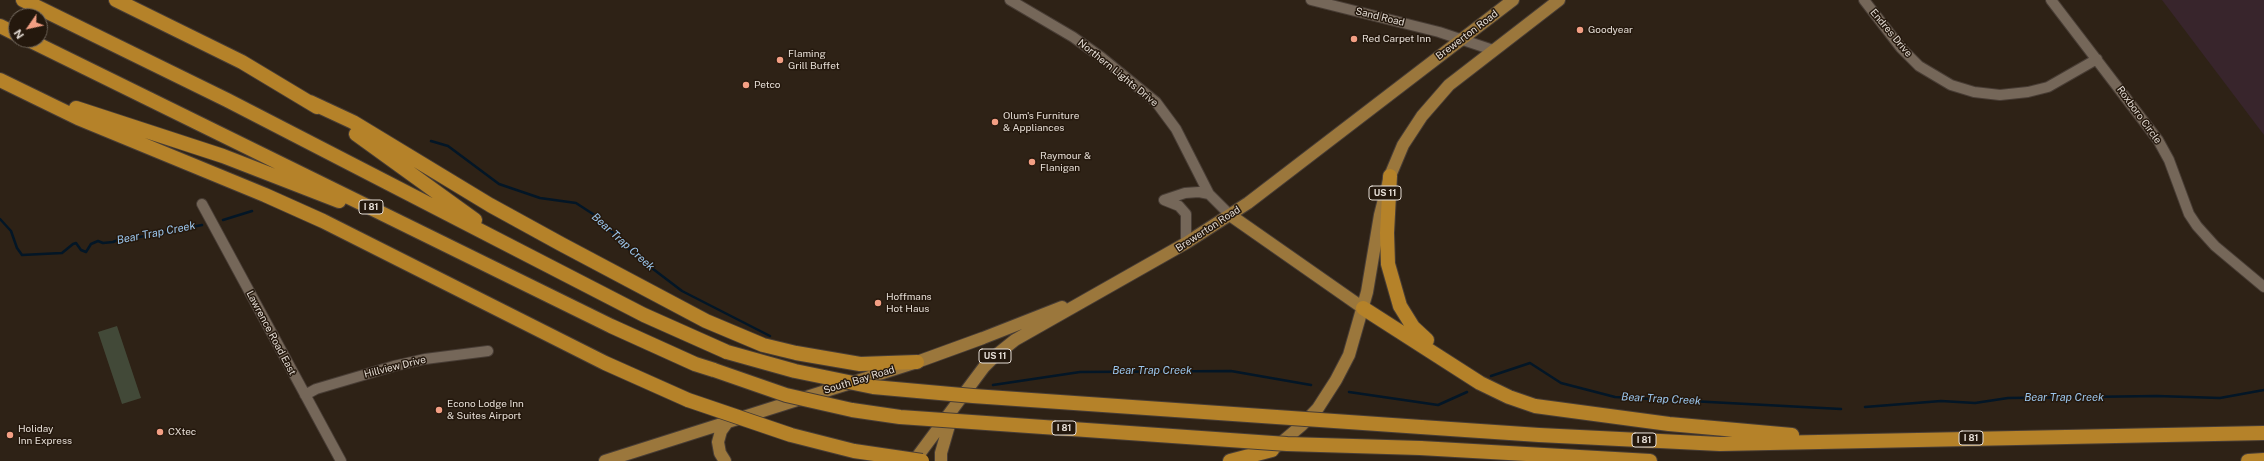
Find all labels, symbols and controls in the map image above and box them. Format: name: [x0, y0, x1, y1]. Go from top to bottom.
street label: Sand Road: [1354, 5, 1406, 29]
street label: Endres Drive: [1868, 7, 1914, 59]
north arrow: [8, 8, 48, 48]
street label: Brewerton Road: [1434, 8, 1500, 62]
place label: Goodyear: [1588, 24, 1633, 36]
marker: Goodyear: [1575, 25, 1585, 35]
text: N: [12, 27, 26, 41]
place label: Red Carpet Inn: [1362, 33, 1431, 45]
marker: Red Carpet Inn: [1349, 34, 1359, 44]
street label: Northern Lights Drive: [1076, 37, 1160, 109]
place label: Flaming Grill Buffet: [788, 48, 840, 72]
marker: Flaming Grill Buffet: [775, 55, 785, 65]
place label: Petco: [754, 79, 781, 91]
marker: Petco: [741, 80, 751, 90]
street label: Roxboro Circle: [2114, 84, 2164, 146]
place label: Olum's Furniture & Appliances: [1003, 110, 1079, 134]
marker: Olum's Furniture & Appliances: [990, 117, 1000, 127]
place label: Raymour & Flanigan: [1040, 150, 1091, 174]
marker: Raymour & Flanigan: [1027, 157, 1037, 167]
road number: US 11: [1369, 186, 1401, 200]
road number: I 81: [359, 200, 383, 214]
street label: Brewerton Road: [1173, 204, 1243, 254]
water label: Bear Trap Creek: [589, 210, 657, 274]
water label: Bear Trap Creek: [116, 219, 196, 247]
street label: Lawrence Road East: [244, 289, 298, 377]
place label: Hoffmans Hot Haus: [886, 291, 932, 314]
marker: Hoffmans Hot Haus: [873, 298, 883, 308]
road number: US 11: [979, 349, 1011, 363]
street label: Hillview Drive: [363, 354, 427, 380]
street label: South Bay Road: [822, 363, 896, 397]
water label: Bear Trap Creek: [1112, 364, 1192, 378]
water label: Bear Trap Creek: [1621, 390, 1701, 408]
water label: Bear Trap Creek: [2024, 391, 2104, 405]
place label: Econo Lodge Inn & Suites Airport: [447, 398, 524, 422]
marker: Econo Lodge Inn & Suites Airport: [434, 405, 444, 415]
road number: I 81: [1052, 421, 1076, 435]
place label: Holiday Inn Express: [18, 423, 72, 446]
place label: CXtec: [168, 426, 196, 438]
marker: CXtec: [155, 427, 165, 437]
marker: Holiday Inn Express: [5, 430, 15, 440]
road number: I 81: [1959, 431, 1983, 445]
road number: I 81: [1632, 433, 1656, 447]

